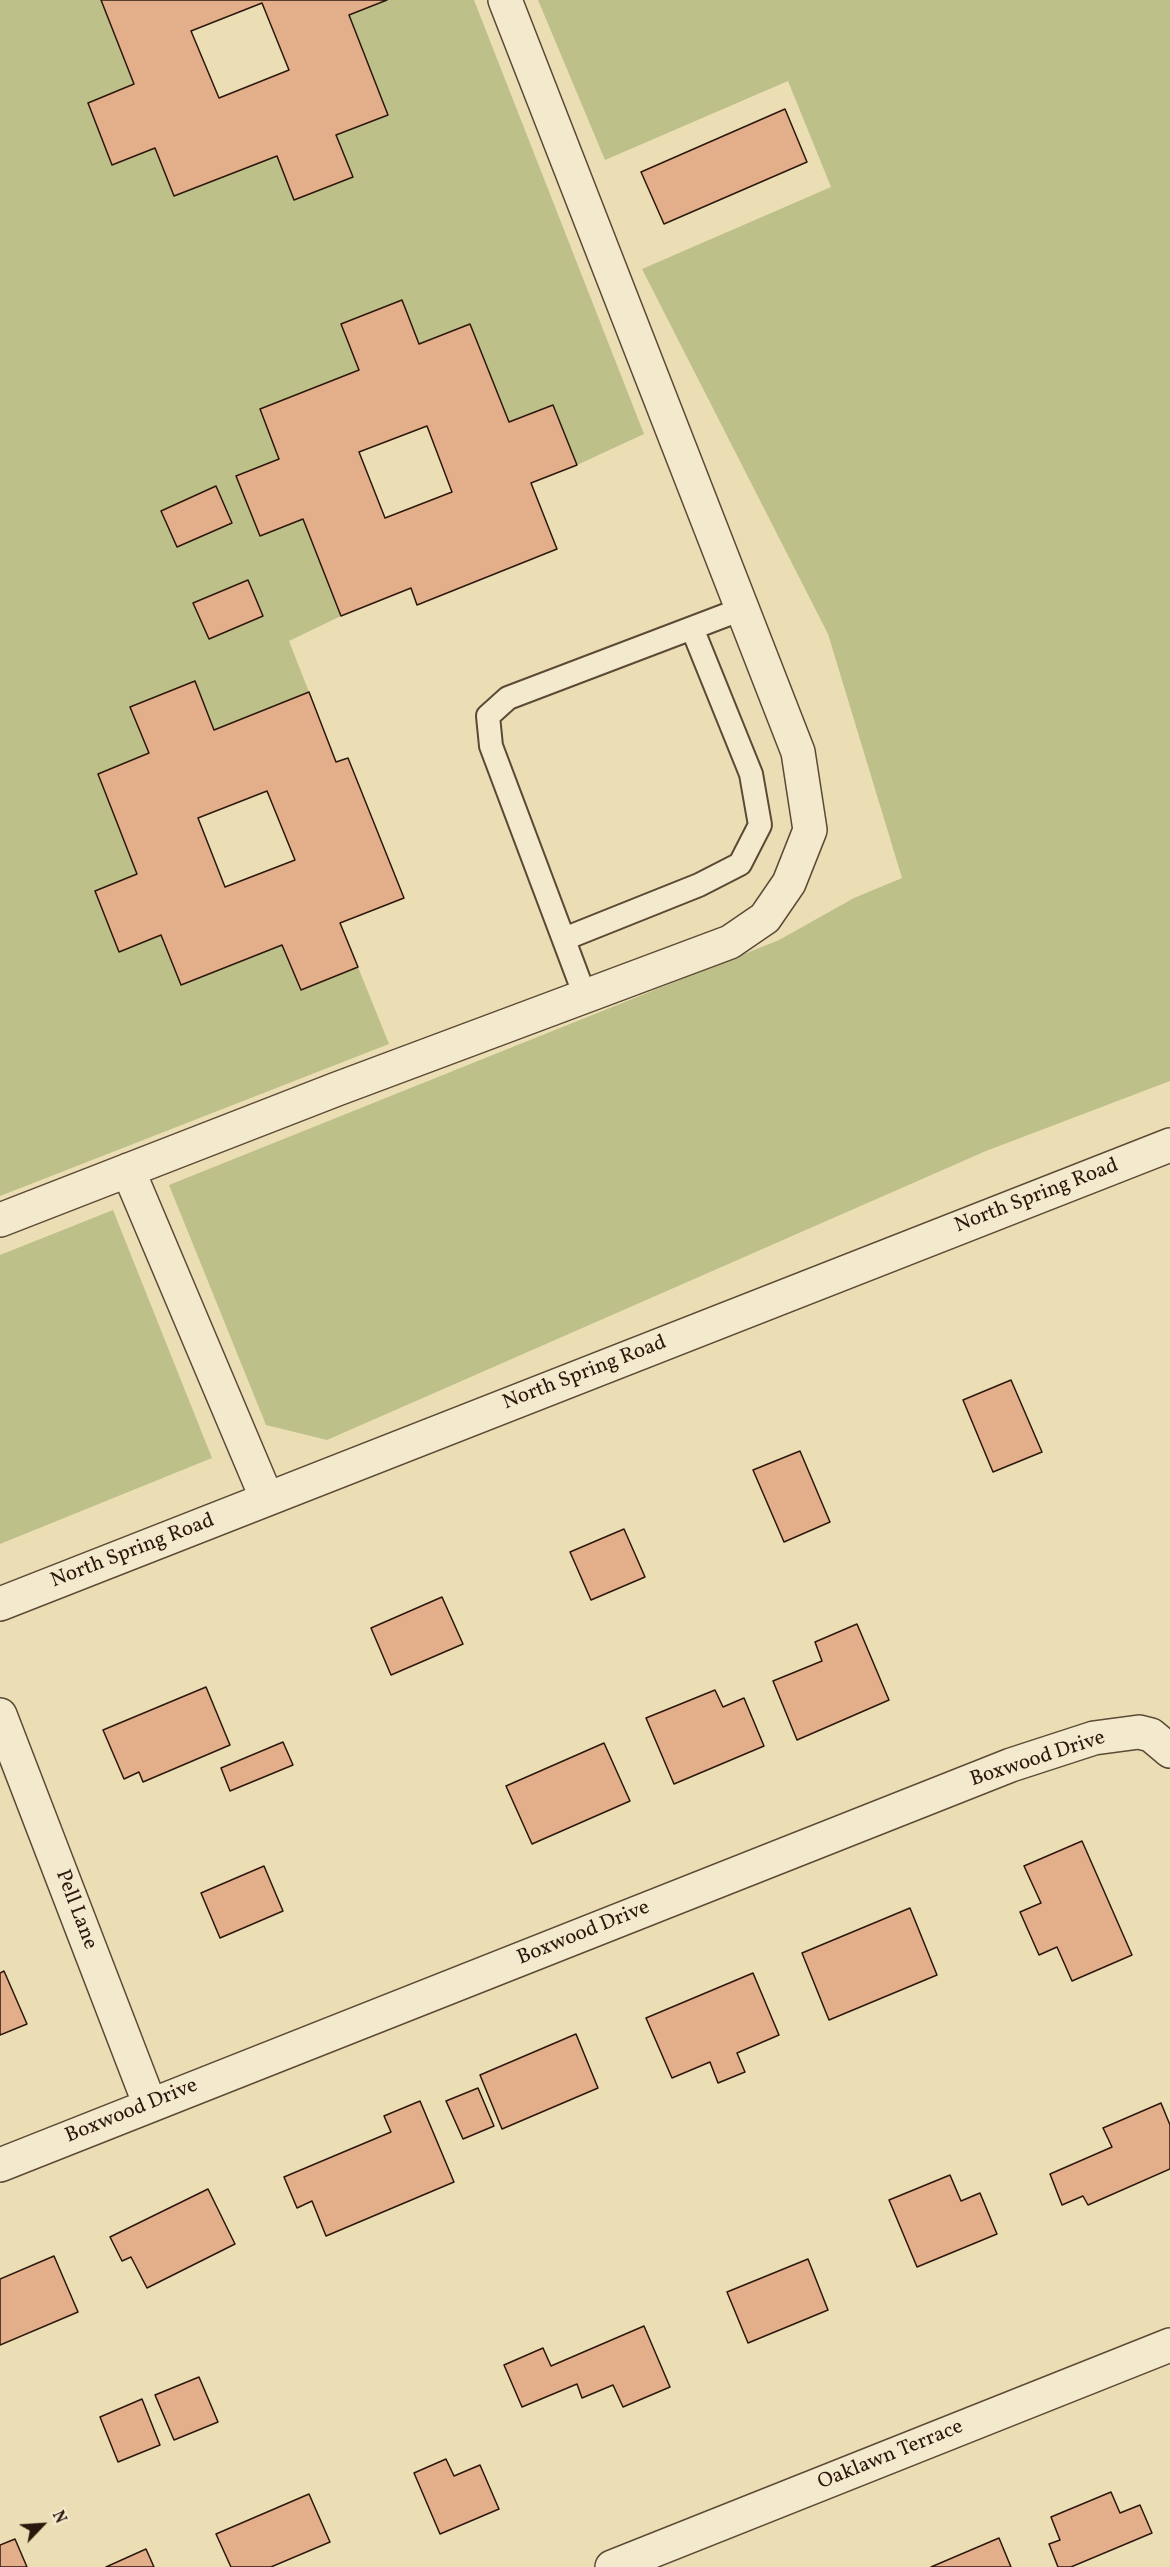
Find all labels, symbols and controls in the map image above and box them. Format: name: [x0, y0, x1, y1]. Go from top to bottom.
street label: North Spring Road: [952, 1154, 1122, 1240]
street label: North Spring Road: [500, 1331, 670, 1417]
street label: North Spring Road: [48, 1509, 218, 1595]
street label: Boxwood Drive: [967, 1726, 1109, 1794]
street label: Pell Lane: [48, 1867, 102, 1953]
street label: Boxwood Drive: [514, 1896, 654, 1972]
street label: Boxwood Drive: [62, 2074, 202, 2150]
street label: Oaklawn Terrace: [815, 2415, 967, 2497]
north arrow: [12, 2495, 72, 2555]
text: N: [46, 2507, 71, 2527]

